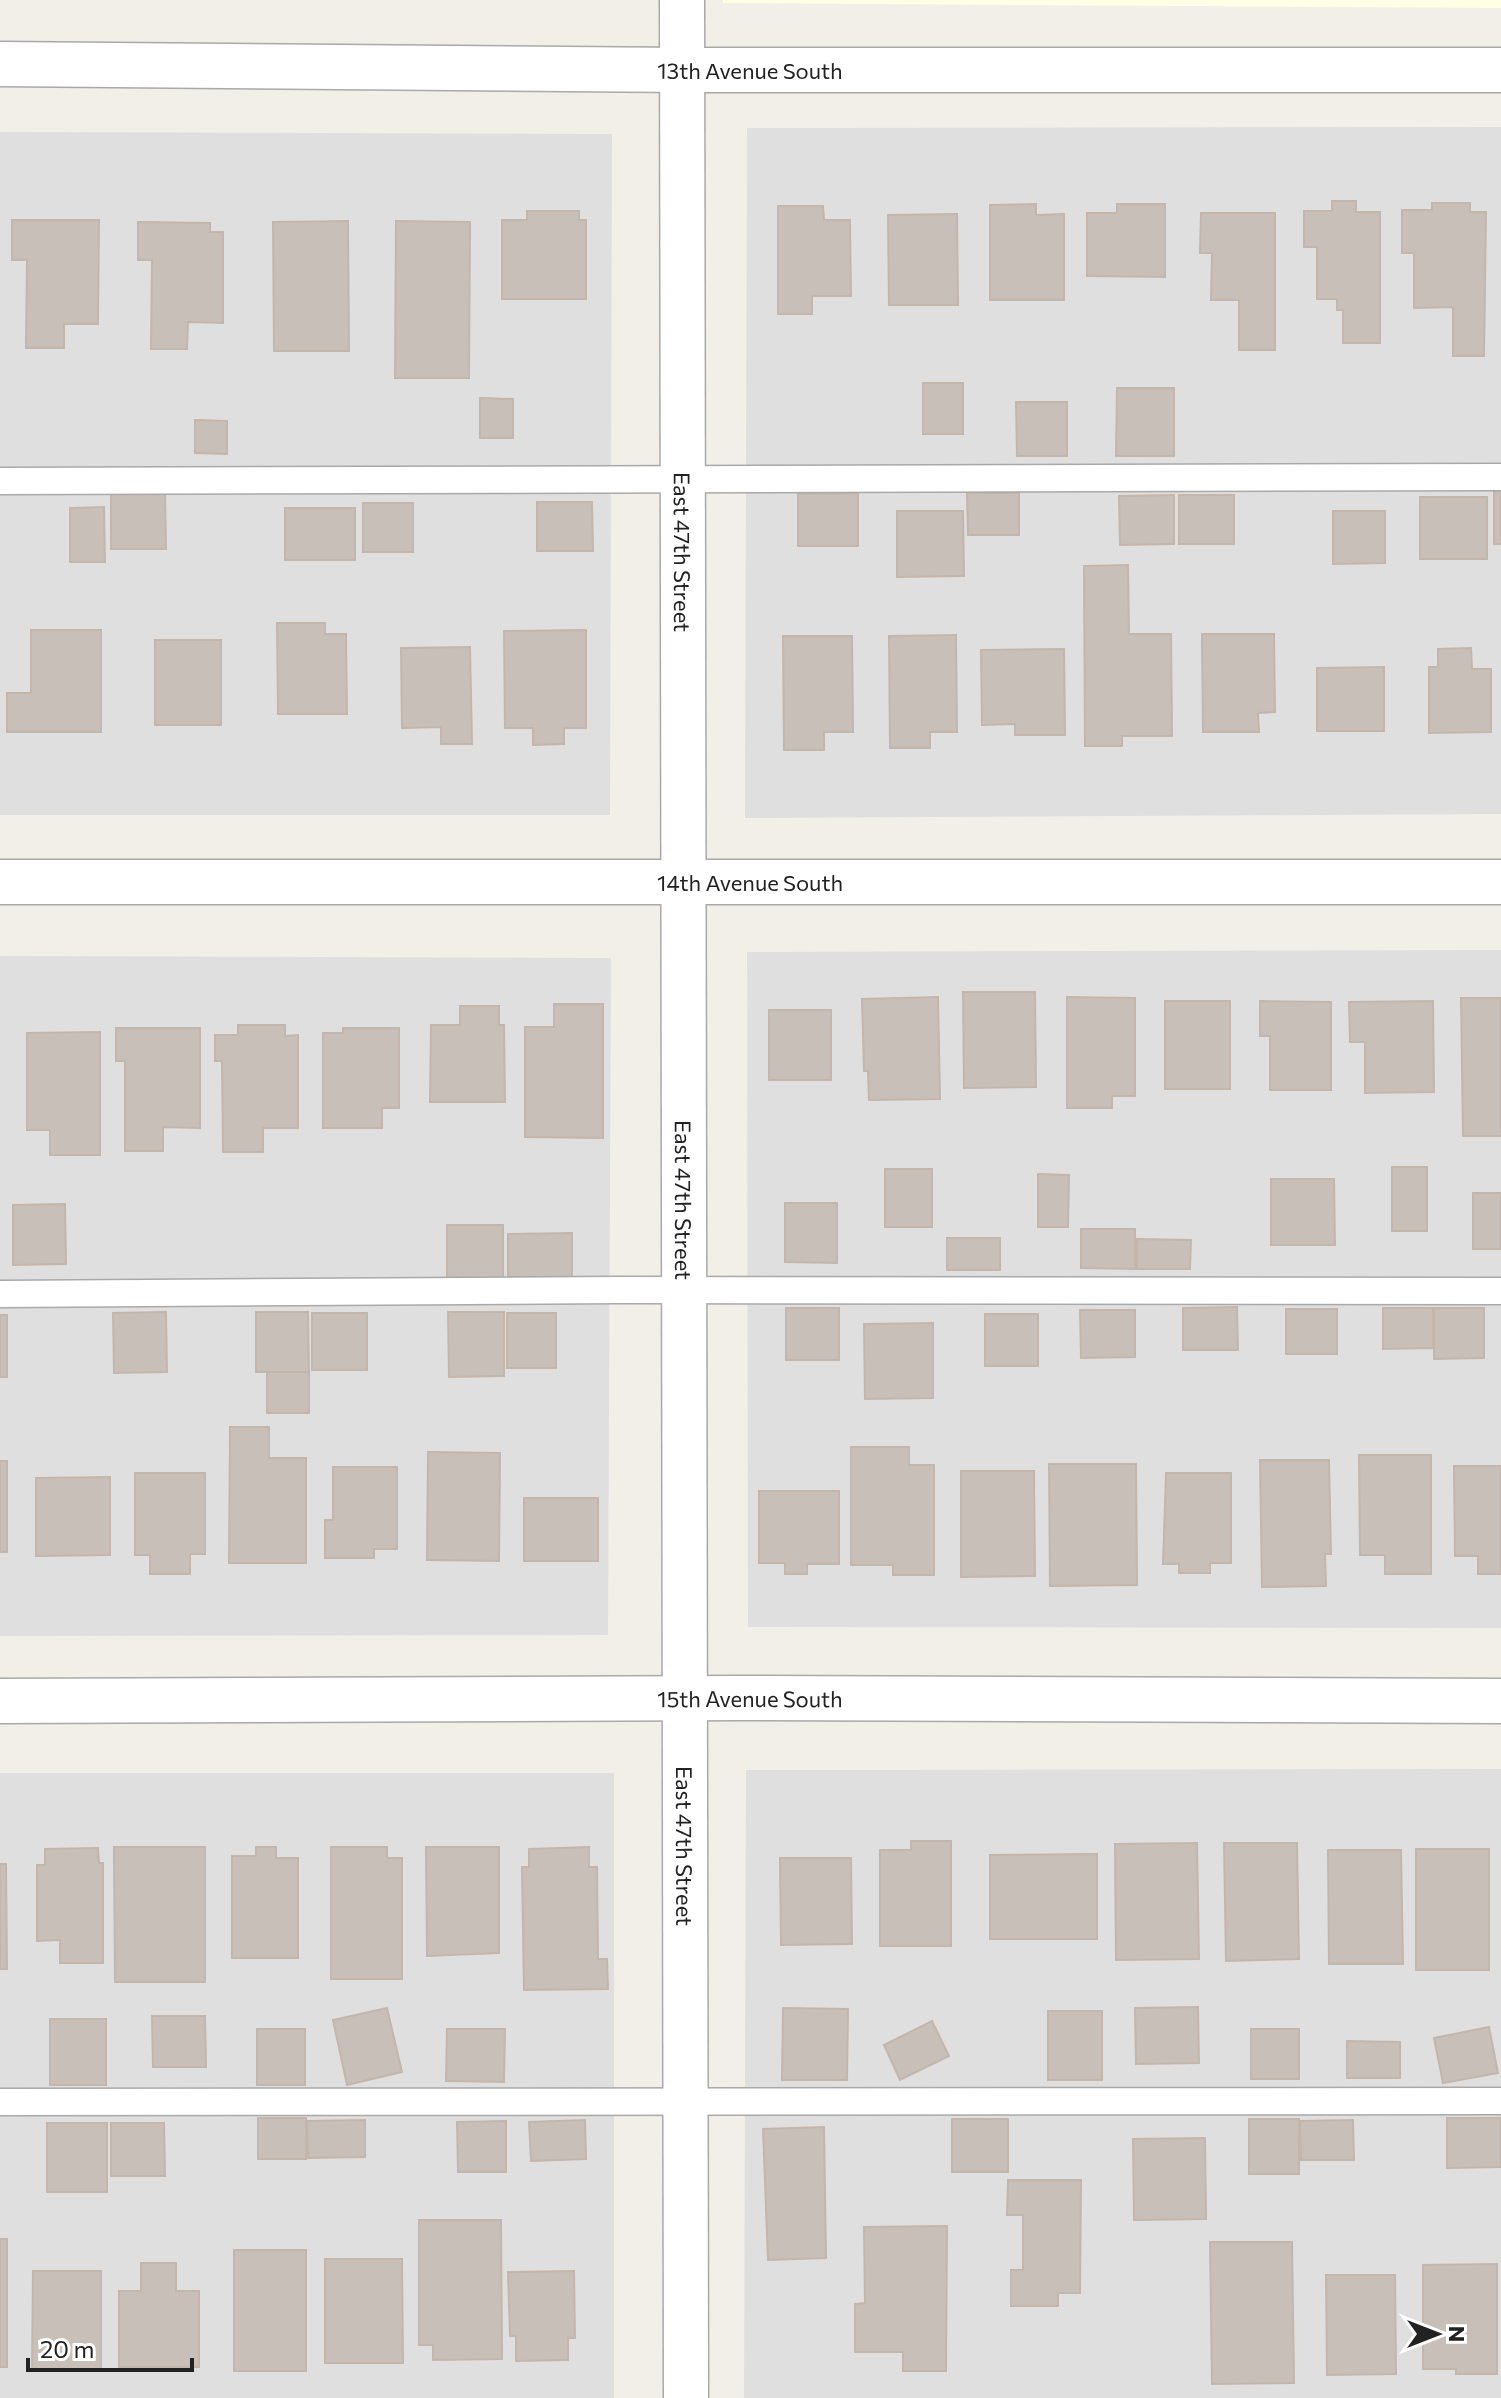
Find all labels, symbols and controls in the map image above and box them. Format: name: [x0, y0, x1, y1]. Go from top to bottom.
street label: 13th Avenue South: [657, 56, 843, 84]
street label: East 47th Street: [669, 472, 697, 632]
street label: 14th Avenue South: [657, 869, 843, 896]
street label: East 47th Street: [670, 1120, 698, 1280]
street label: 15th Avenue South: [657, 1684, 843, 1712]
street label: East 47th Street: [671, 1766, 699, 1926]
north arrow: [1397, 2294, 1477, 2374]
scale bar: [28, 2322, 192, 2372]
text: N: [1444, 2326, 1471, 2342]
text: 20 m: [40, 2334, 94, 2363]

